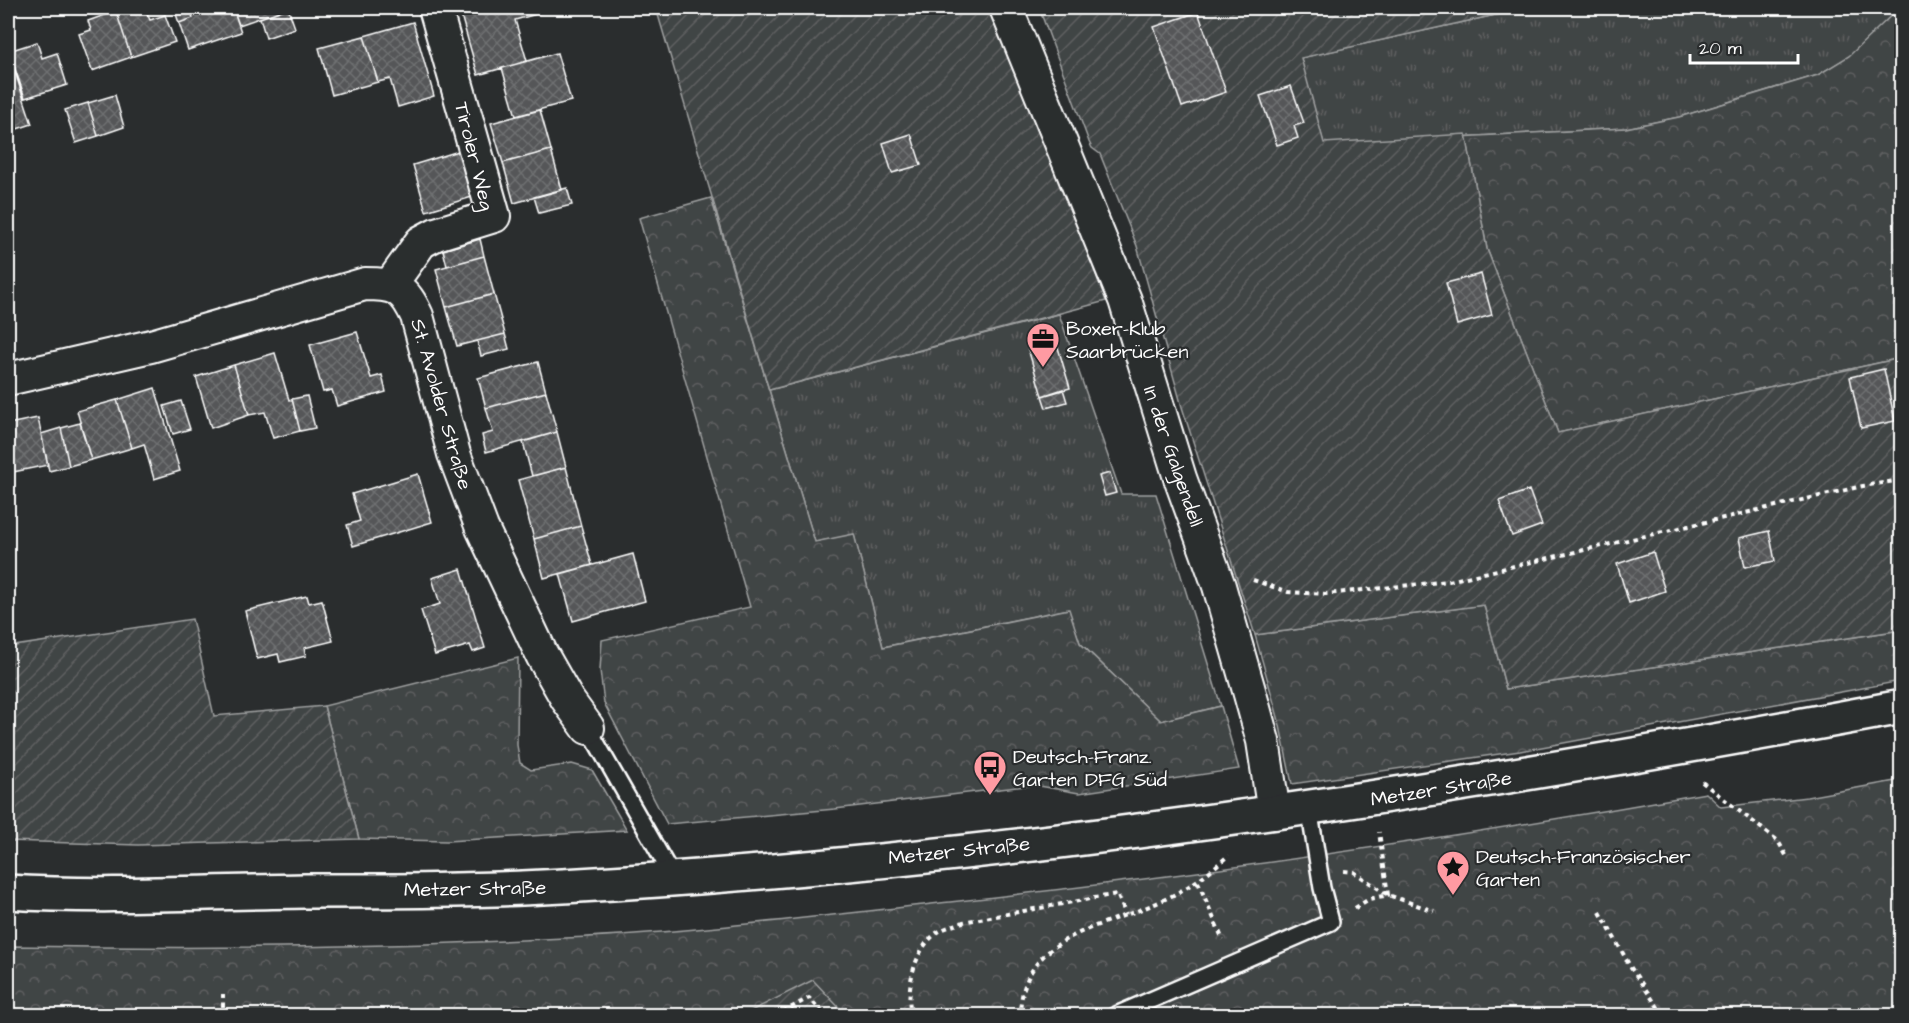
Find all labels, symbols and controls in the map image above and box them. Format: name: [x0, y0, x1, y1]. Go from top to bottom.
scale bar: [1690, 27, 1798, 65]
text: 20 m: [1699, 36, 1742, 61]
street label: Tiroler Weg: [446, 99, 501, 214]
place label: Boxer-Klub Saarbrücken: [1066, 315, 1188, 366]
street label: St. Avolder Straße: [403, 316, 479, 493]
office icon: Boxer-Klub Saarbrücken: [1025, 321, 1061, 368]
street label: In der Galgendell: [1135, 382, 1210, 531]
place label: Deutsch-Franz. Garten DFG Süd: [1013, 743, 1167, 794]
bus stop icon: Deutsch-Franz. Garten DFG Süd: [972, 749, 1008, 796]
street label: Metzer Straße: [1369, 764, 1514, 814]
street label: Metzer Straße: [887, 830, 1032, 872]
place label: Deutsch-Französischer Garten: [1476, 843, 1691, 894]
place icon: Deutsch-Französischer Garten: [1435, 849, 1471, 896]
street label: Metzer Straße: [404, 874, 547, 904]

